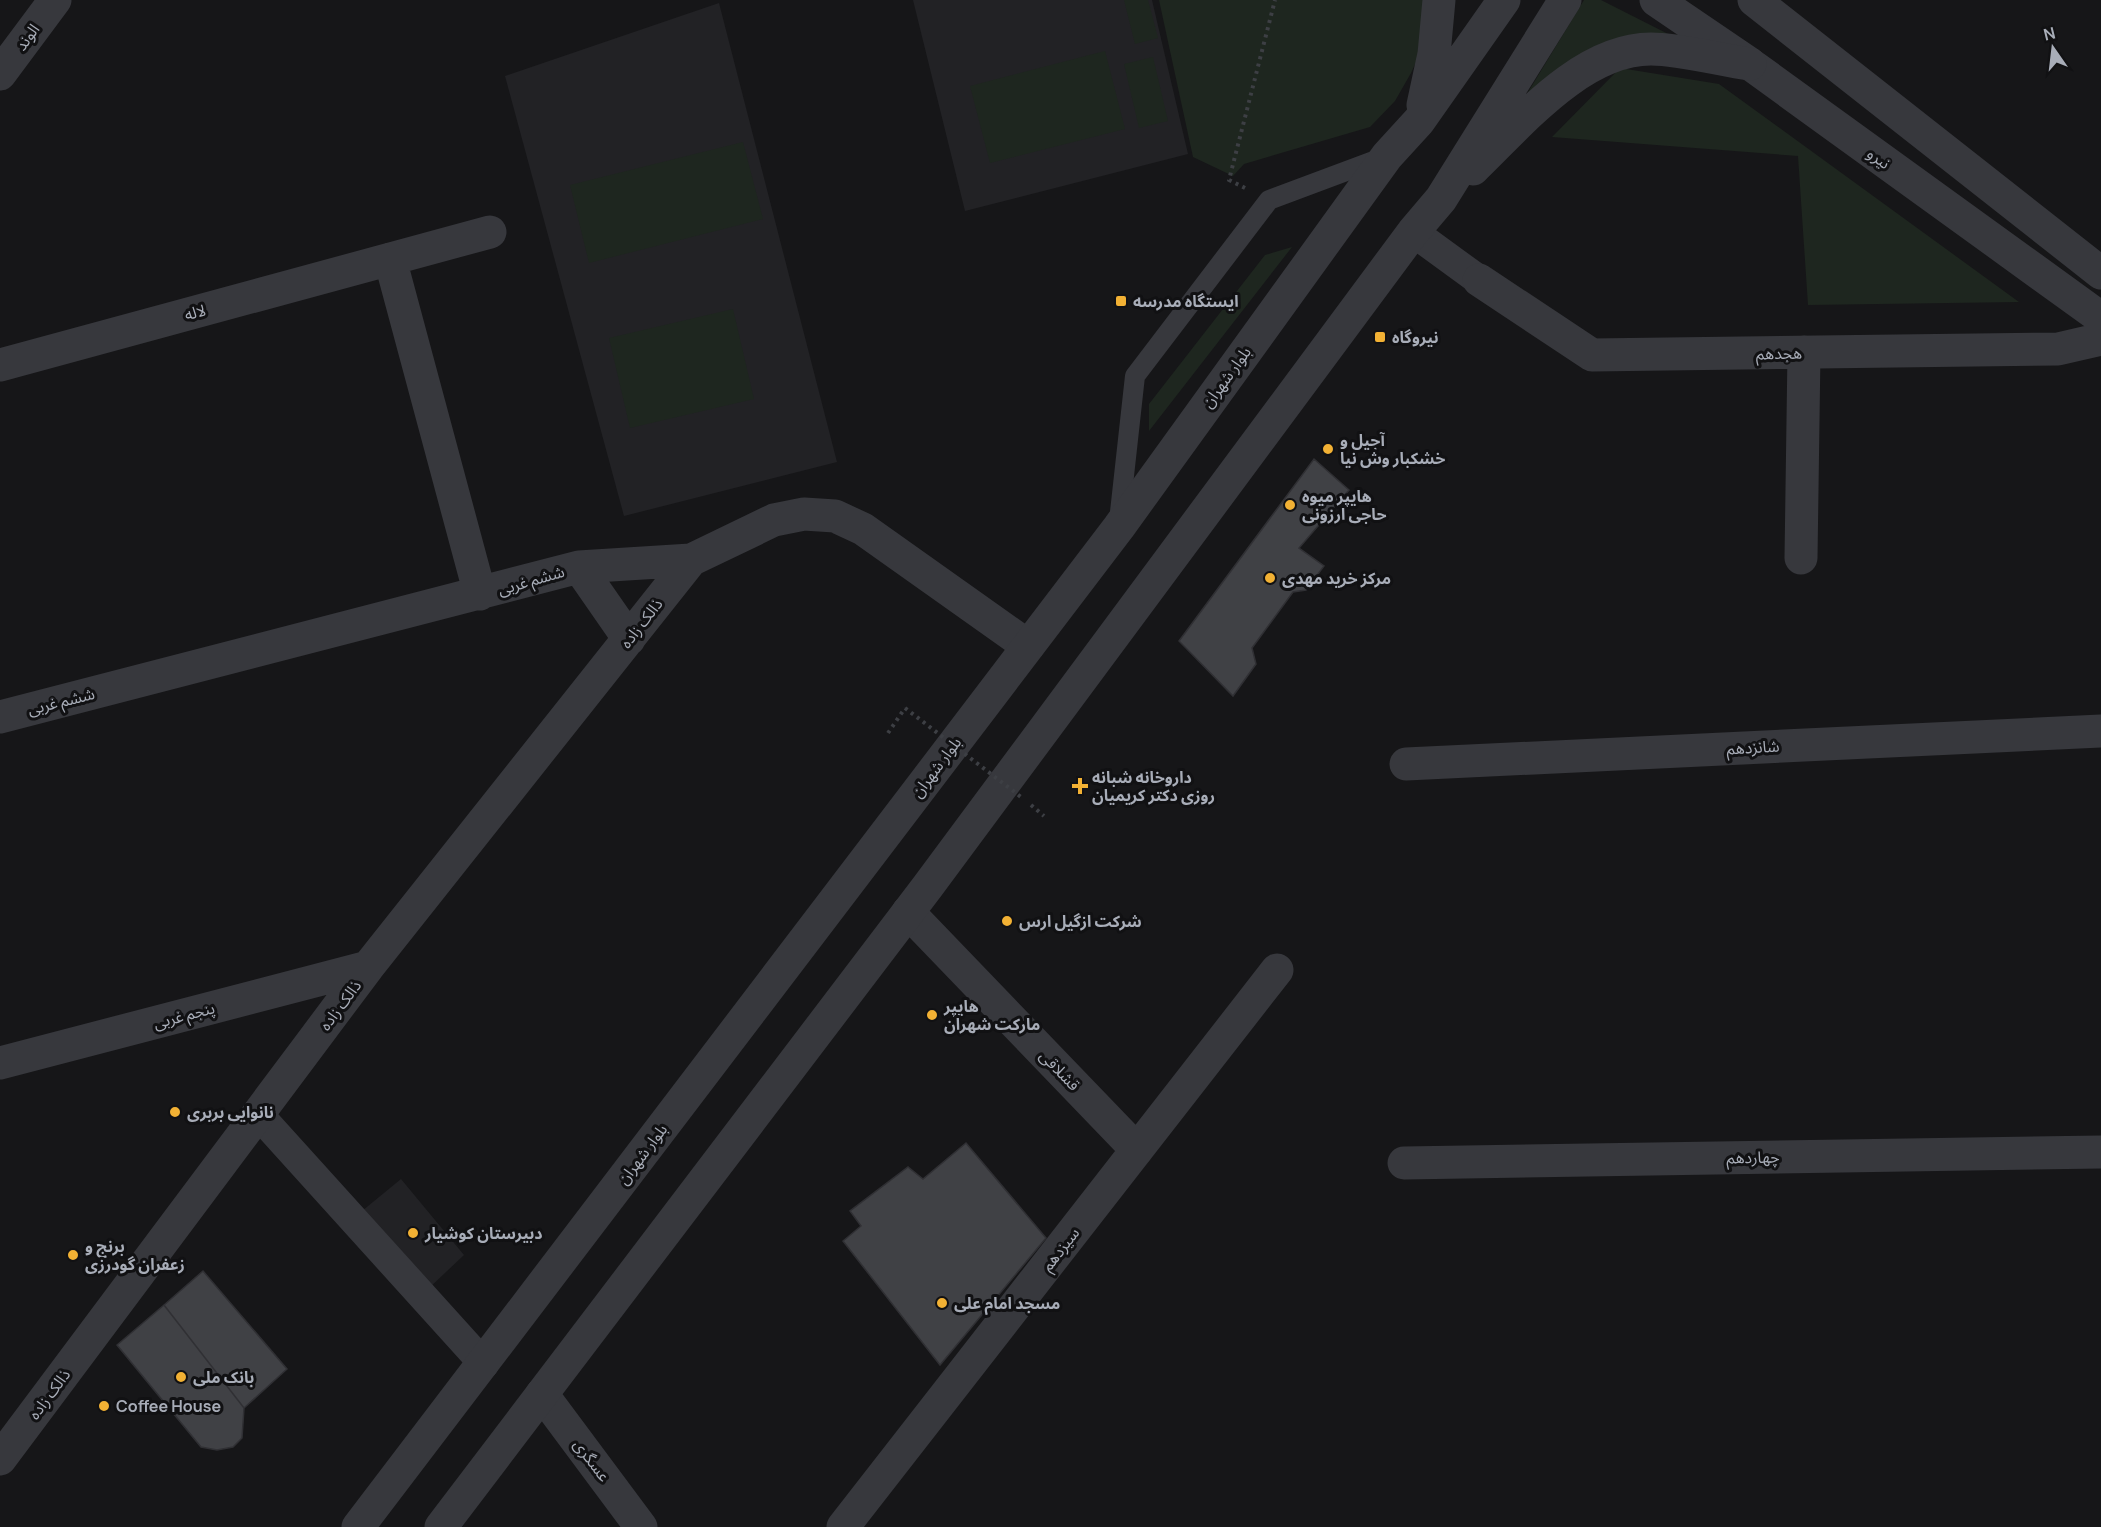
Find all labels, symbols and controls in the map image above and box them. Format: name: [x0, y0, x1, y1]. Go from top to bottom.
north arrow: [2023, 18, 2083, 78]
street label: الوند: [10, 19, 44, 55]
text: N: [2041, 21, 2058, 46]
street label: نیرو: [1863, 142, 1895, 174]
place label: ایستگاه مدرسه: [1133, 290, 1239, 312]
marker: ایستگاه مدرسه: [1114, 294, 1128, 308]
street label: لاله: [182, 299, 208, 325]
place label: نیروگاه: [1392, 326, 1439, 348]
marker: نیروگاه: [1373, 330, 1387, 344]
street label: بلوار شهران: [1196, 342, 1256, 412]
street label: هجدهم: [1756, 342, 1802, 366]
place label: آجیل و خشکبار وش نیا: [1340, 429, 1445, 469]
marker: آجیل و خشکبار وش نیا: [1321, 442, 1335, 456]
place label: هایپر میوه حاجی ارزونی: [1302, 485, 1387, 525]
marker: هایپر میوه حاجی ارزونی: [1283, 498, 1297, 512]
street label: ششم غربی: [495, 560, 567, 602]
place label: مرکز خرید مهدی: [1282, 567, 1391, 589]
marker: مرکز خرید مهدی: [1263, 571, 1277, 585]
street label: ذالک زاده: [615, 593, 667, 653]
street label: ششم غربی: [25, 682, 97, 722]
street label: بلوار شهران: [906, 732, 966, 802]
street label: شانزدهم: [1726, 735, 1780, 761]
place label: داروخانه شبانه روزی دکتر کریمیان: [1092, 766, 1215, 806]
marker: داروخانه شبانه روزی دکتر کریمیان: [1073, 779, 1087, 793]
place label: شرکت ازگیل ارس: [1019, 910, 1142, 932]
marker: شرکت ازگیل ارس: [1000, 914, 1014, 928]
street label: ذالک زاده: [314, 975, 366, 1035]
place label: هایپر مارکت شهران: [943, 995, 1040, 1035]
street label: پنجم غربی: [151, 996, 218, 1036]
marker: هایپر مارکت شهران: [925, 1008, 939, 1022]
street label: قشلاقی: [1035, 1045, 1085, 1095]
place label: نانوایی بربری: [187, 1101, 274, 1123]
marker: نانوایی بربری: [168, 1105, 182, 1119]
street label: بلوار شهران: [612, 1119, 672, 1189]
street label: چهاردهم: [1726, 1146, 1780, 1170]
place label: دبیرستان کوشیار: [424, 1222, 543, 1244]
street label: سیزدهم: [1036, 1222, 1086, 1277]
marker: دبیرستان کوشیار: [406, 1226, 420, 1240]
place label: برنج و زعفران گودرزی: [85, 1235, 185, 1275]
marker: برنج و زعفران گودرزی: [66, 1248, 80, 1262]
place label: مسجد امام علی: [954, 1292, 1060, 1315]
marker: مسجد امام علی: [935, 1296, 949, 1310]
street label: ذالک زاده: [23, 1364, 75, 1424]
place label: بانک ملی: [193, 1366, 254, 1388]
marker: بانک ملی: [174, 1370, 188, 1384]
place label: Coffee House: [116, 1395, 221, 1417]
marker: Coffee House: [97, 1399, 111, 1413]
street label: عسگری: [569, 1434, 615, 1486]

